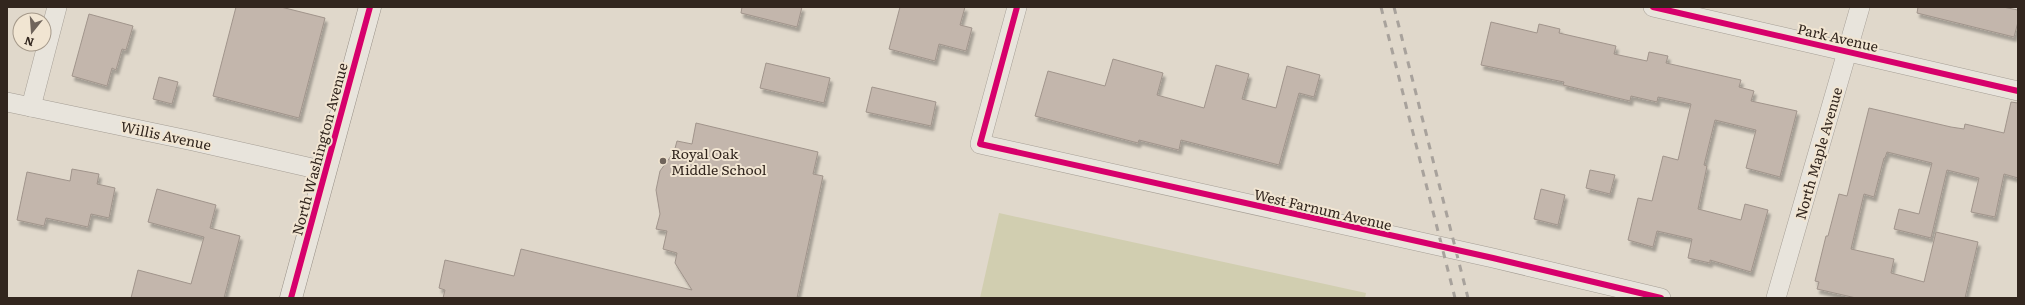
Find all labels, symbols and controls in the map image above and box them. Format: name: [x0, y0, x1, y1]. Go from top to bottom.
north arrow: [12, 12, 52, 52]
street label: Park Avenue: [1795, 18, 1881, 56]
text: N: [22, 34, 36, 52]
street label: North Washington Avenue: [286, 60, 352, 238]
street label: North Maple Avenue: [1790, 85, 1846, 221]
street label: Willis Avenue: [119, 116, 213, 154]
place label: Royal Oak Middle School: [671, 143, 767, 179]
marker: Royal Oak Middle School: [658, 156, 668, 166]
street label: West Farnum Avenue: [1252, 183, 1394, 235]

